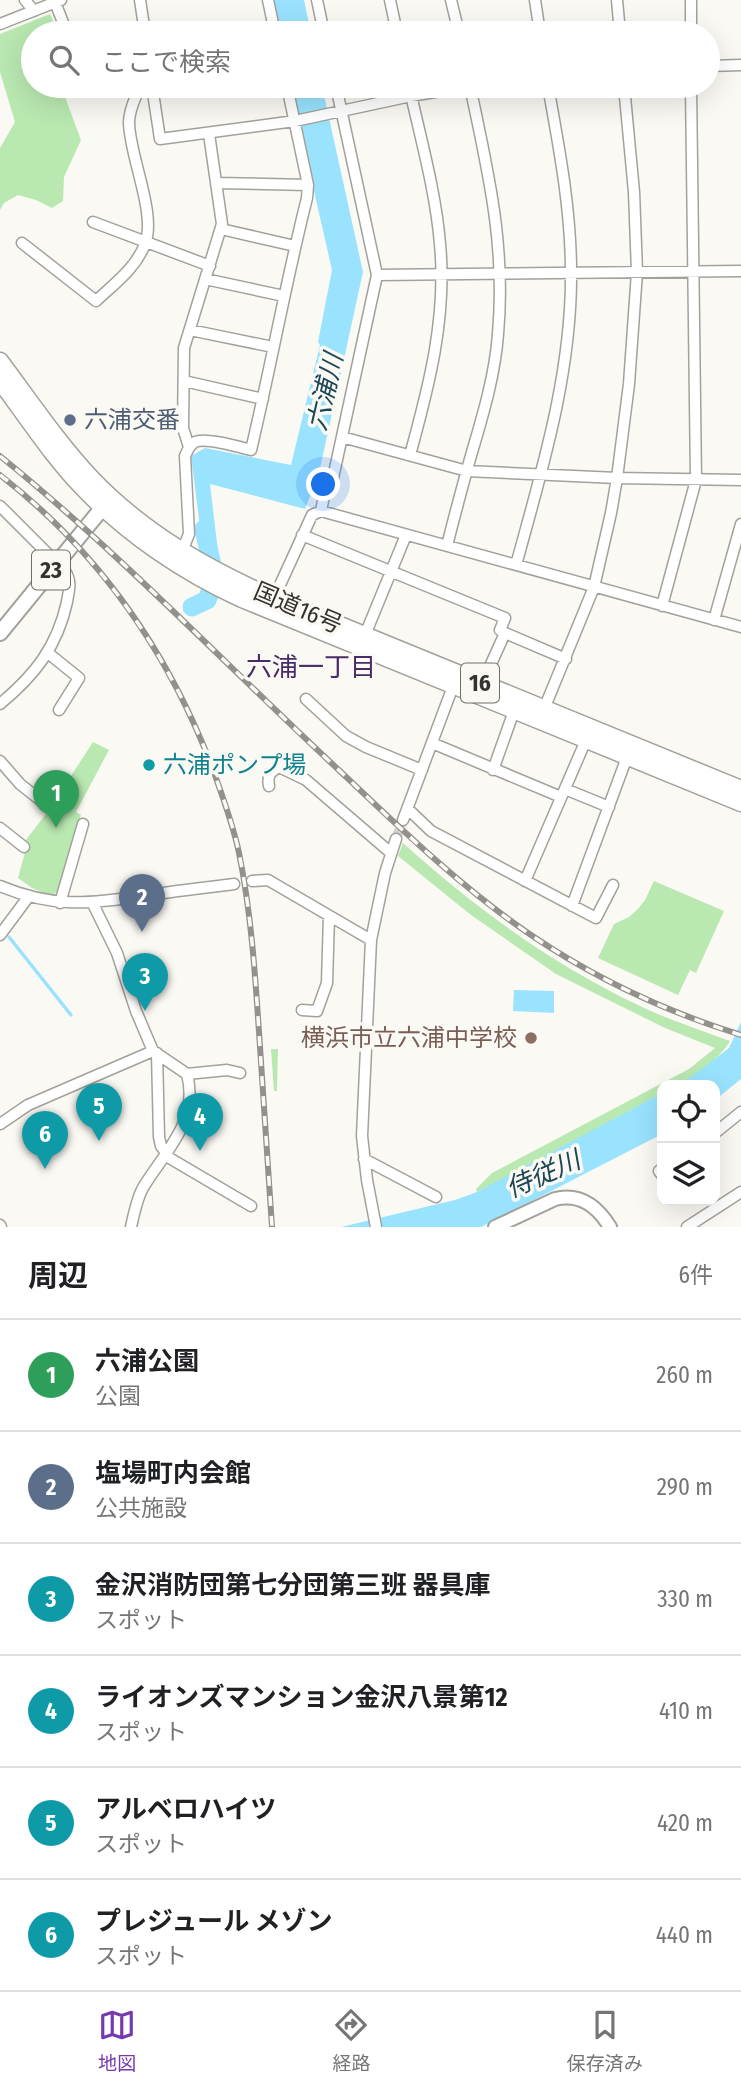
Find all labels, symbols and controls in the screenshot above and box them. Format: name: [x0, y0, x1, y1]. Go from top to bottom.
search box: [21, 21, 720, 98]
icon: search: [45, 41, 83, 79]
text: ここで検索: [101, 47, 231, 78]
water label: 六浦川: [302, 348, 350, 434]
place label: 六浦交番: [84, 406, 180, 434]
marker: 六浦交番: [62, 412, 78, 428]
your location: [306, 467, 340, 501]
road number: 23: [32, 550, 70, 590]
street label: 国道16号: [250, 577, 346, 639]
district label: 六浦一丁目: [246, 652, 376, 683]
road number: 16: [461, 664, 499, 702]
place label: 六浦ポンプ場: [163, 751, 306, 779]
marker: 六浦ポンプ場: [141, 757, 157, 773]
pin: 1: [33, 770, 79, 828]
pin: 2: [119, 874, 165, 932]
pin: 3: [122, 953, 168, 1011]
place label: 横浜市立六浦中学校: [301, 1024, 517, 1052]
marker: 横浜市立六浦中学校: [523, 1030, 539, 1046]
map controls: [657, 1080, 720, 1206]
button: locate: [657, 1080, 720, 1143]
pin: 5: [76, 1083, 122, 1141]
pin: 4: [177, 1093, 223, 1151]
pin: 6: [22, 1111, 68, 1169]
water label: 侍従川: [501, 1143, 588, 1204]
button: layers: [657, 1143, 720, 1206]
text: 周辺: [28, 1258, 88, 1294]
text: 6件: [679, 1261, 713, 1289]
text: 六浦公園: [95, 1346, 199, 1377]
text: 1: [46, 1361, 56, 1389]
text: 260 m: [656, 1361, 713, 1389]
text: 公園: [95, 1382, 141, 1410]
text: 塩場町内会館: [95, 1458, 251, 1489]
text: 2: [46, 1473, 56, 1501]
text: 290 m: [657, 1473, 713, 1501]
text: 公共施設: [95, 1494, 187, 1522]
text: 金沢消防団第七分団第三班 器具庫: [95, 1570, 490, 1601]
text: 3: [46, 1585, 56, 1613]
text: 330 m: [657, 1585, 713, 1613]
text: スポット: [95, 1606, 187, 1634]
text: ライオンズマンション金沢八景第12: [95, 1682, 508, 1713]
text: 4: [45, 1697, 57, 1725]
text: 410 m: [659, 1697, 713, 1725]
text: スポット: [95, 1718, 187, 1746]
text: アルベロハイツ: [95, 1794, 276, 1825]
text: 5: [45, 1809, 57, 1837]
text: 420 m: [657, 1809, 713, 1837]
text: スポット: [95, 1830, 187, 1858]
text: プレジュール メゾン: [95, 1906, 333, 1937]
text: 6: [45, 1921, 57, 1949]
text: 440 m: [656, 1921, 713, 1949]
text: スポット: [95, 1942, 187, 1970]
tab: 地図: [98, 2006, 136, 2075]
tab: 経路: [332, 2006, 371, 2075]
tab: 保存済み: [567, 2006, 643, 2075]

